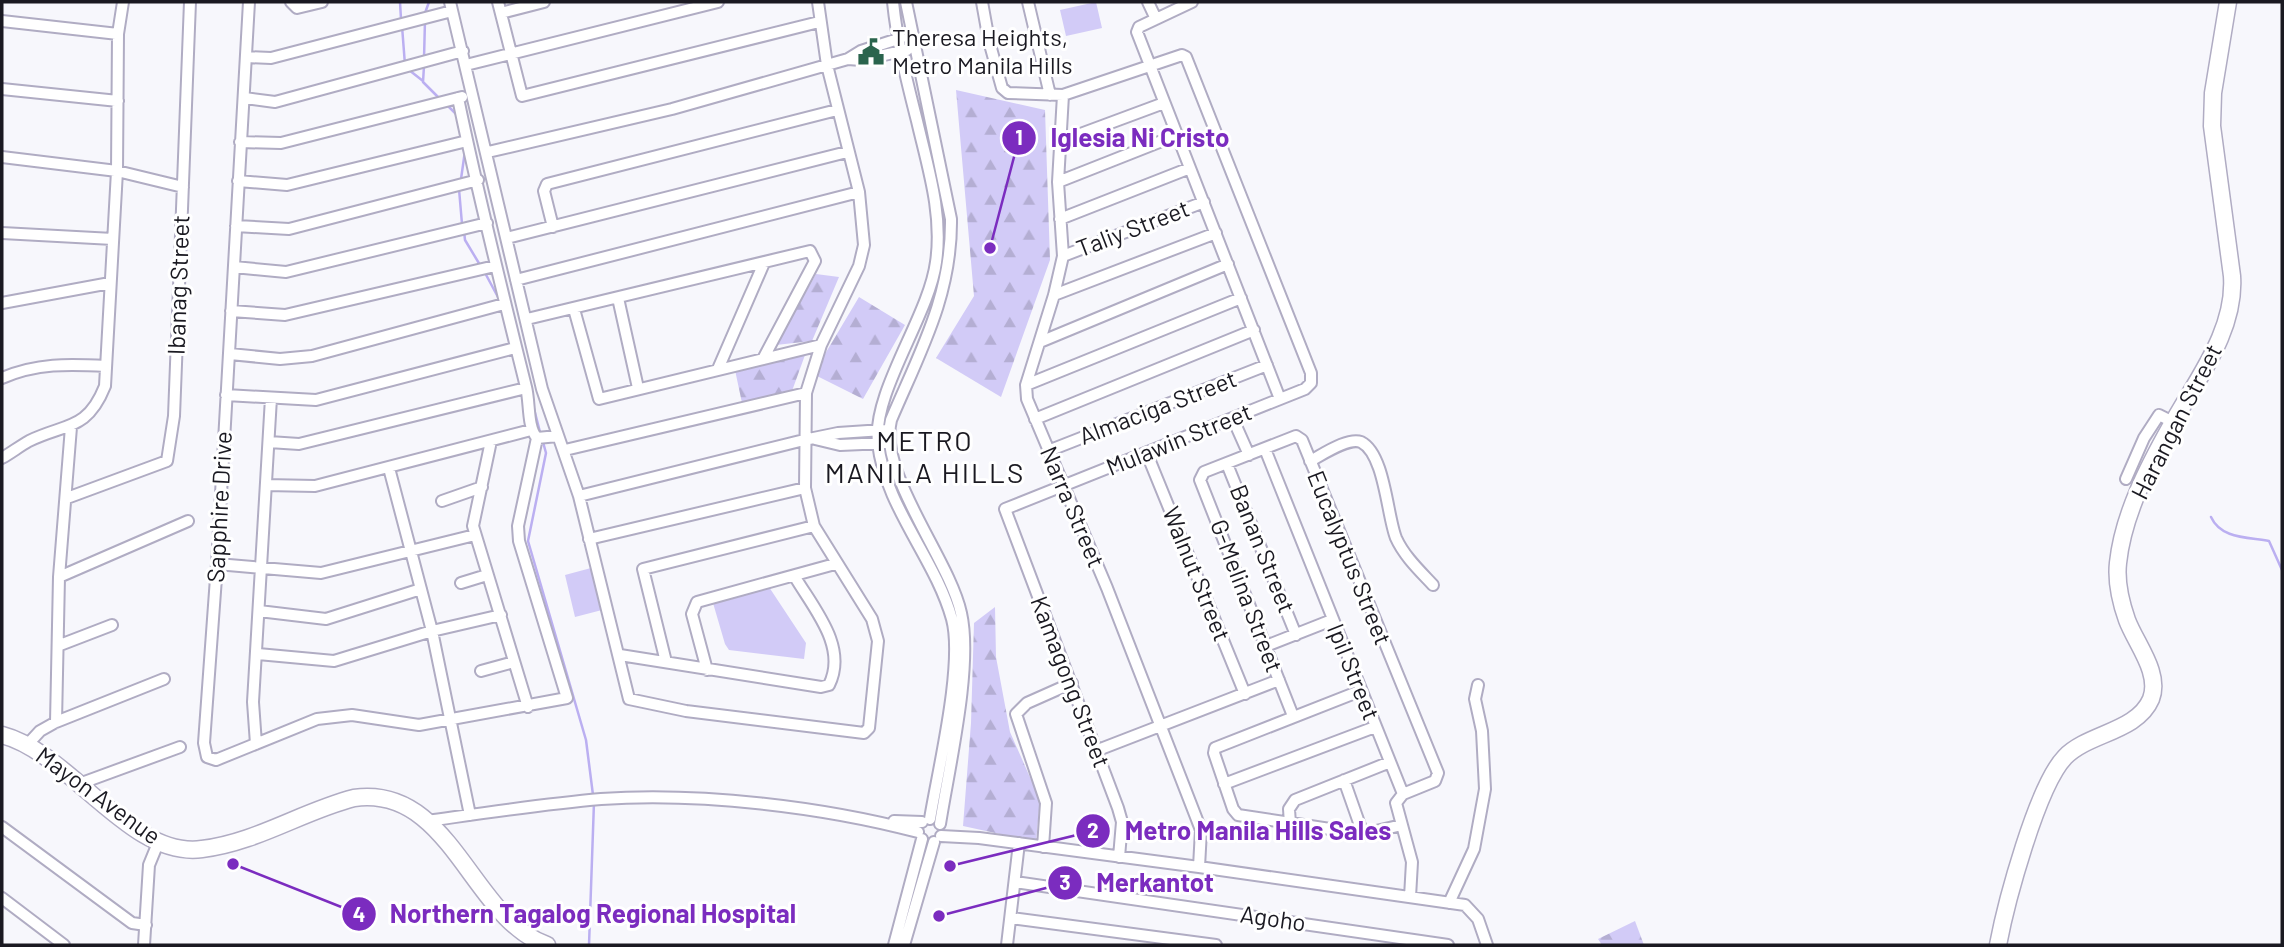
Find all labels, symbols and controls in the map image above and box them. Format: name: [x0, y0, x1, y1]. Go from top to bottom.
place label: Theresa Heights, Metro Manila Hills: [892, 22, 1072, 79]
public building icon: Theresa Heights, Metro Manila Hills: [856, 37, 886, 67]
callout: Iglesia Ni Cristo: [1002, 114, 1244, 161]
text: Iglesia Ni Cristo: [1051, 121, 1229, 152]
text: 1: [1015, 124, 1023, 149]
street label: Taliy Street: [1072, 193, 1193, 262]
street label: Ibanag Street: [161, 215, 194, 355]
street label: Harangan Street: [2124, 339, 2227, 504]
street label: Almaciga Street: [1075, 363, 1240, 450]
street label: Mulawin Street: [1101, 396, 1255, 481]
district label: METRO MANILA HILLS: [825, 423, 1025, 489]
street label: Sapphire Drive: [200, 431, 237, 583]
street label: Narra Street: [1035, 442, 1112, 571]
street label: Eucalyptus Street: [1302, 466, 1399, 649]
street label: Banan Street: [1225, 480, 1302, 617]
street label: Walnut Street: [1157, 502, 1238, 645]
street label: G-Melina Street: [1205, 515, 1290, 676]
street label: Kamagong Street: [1025, 592, 1117, 771]
street label: Ipil Street: [1322, 619, 1387, 724]
street label: Mayon Avenue: [31, 740, 167, 850]
callout: Metro Manila Hills Sales: [1075, 807, 1405, 854]
text: Metro Manila Hills Sales: [1125, 814, 1391, 845]
text: 2: [1087, 817, 1099, 842]
callout: Merkantot: [1047, 859, 1228, 906]
text: Merkantot: [1096, 866, 1214, 897]
text: 3: [1059, 869, 1071, 894]
callout: Northern Tagalog Regional Hospital: [341, 891, 811, 938]
text: Northern Tagalog Regional Hospital: [390, 897, 796, 928]
street label: Agoho: [1239, 899, 1308, 936]
text: 4: [353, 901, 365, 926]

